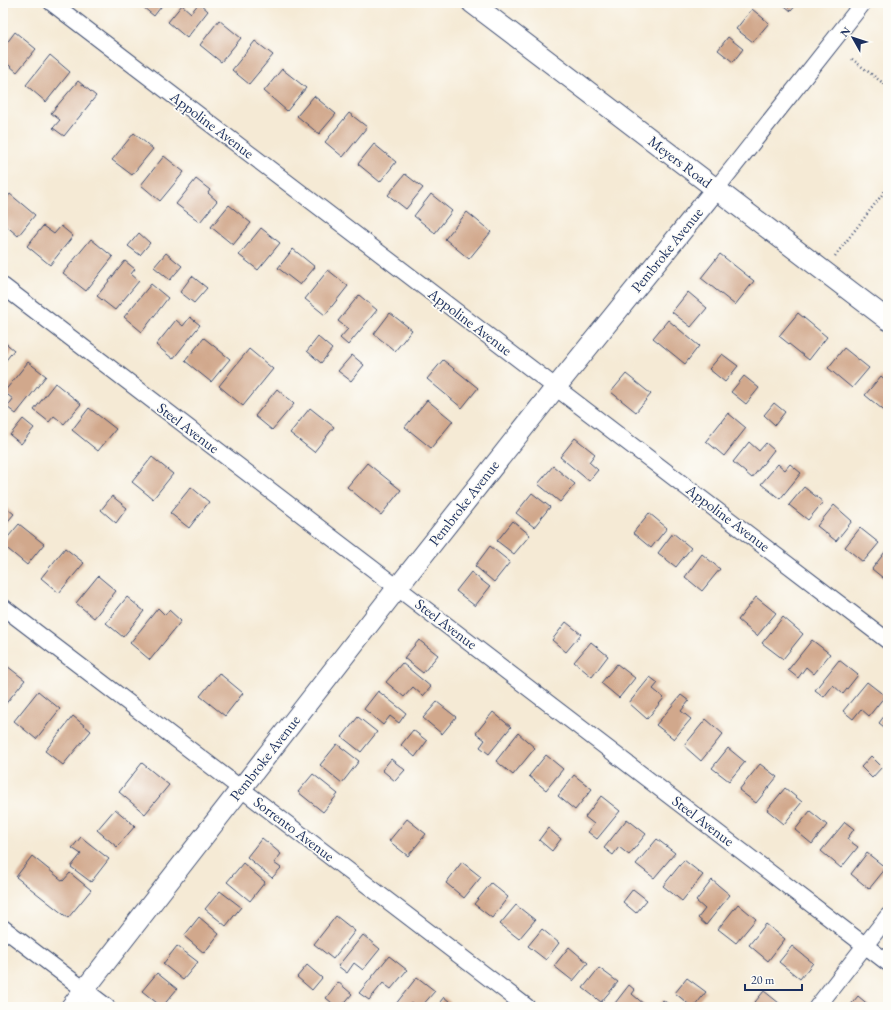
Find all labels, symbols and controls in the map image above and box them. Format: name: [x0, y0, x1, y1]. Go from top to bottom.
north arrow: [833, 18, 873, 58]
text: N: [837, 24, 854, 40]
street label: Appoline Avenue: [166, 86, 258, 162]
street label: Meyers Road: [644, 131, 716, 192]
street label: Pembroke Avenue: [627, 203, 707, 296]
street label: Appoline Avenue: [424, 283, 516, 359]
street label: Steel Avenue: [153, 398, 223, 457]
street label: Pembroke Avenue: [424, 456, 503, 549]
street label: Appoline Avenue: [682, 479, 774, 555]
street label: Steel Avenue: [411, 594, 481, 653]
street label: Pembroke Avenue: [225, 711, 304, 804]
street label: Steel Avenue: [668, 791, 738, 850]
street label: Sorrento Avenue: [250, 792, 339, 865]
scale bar: [745, 966, 802, 992]
text: 20 m: [751, 972, 775, 988]

